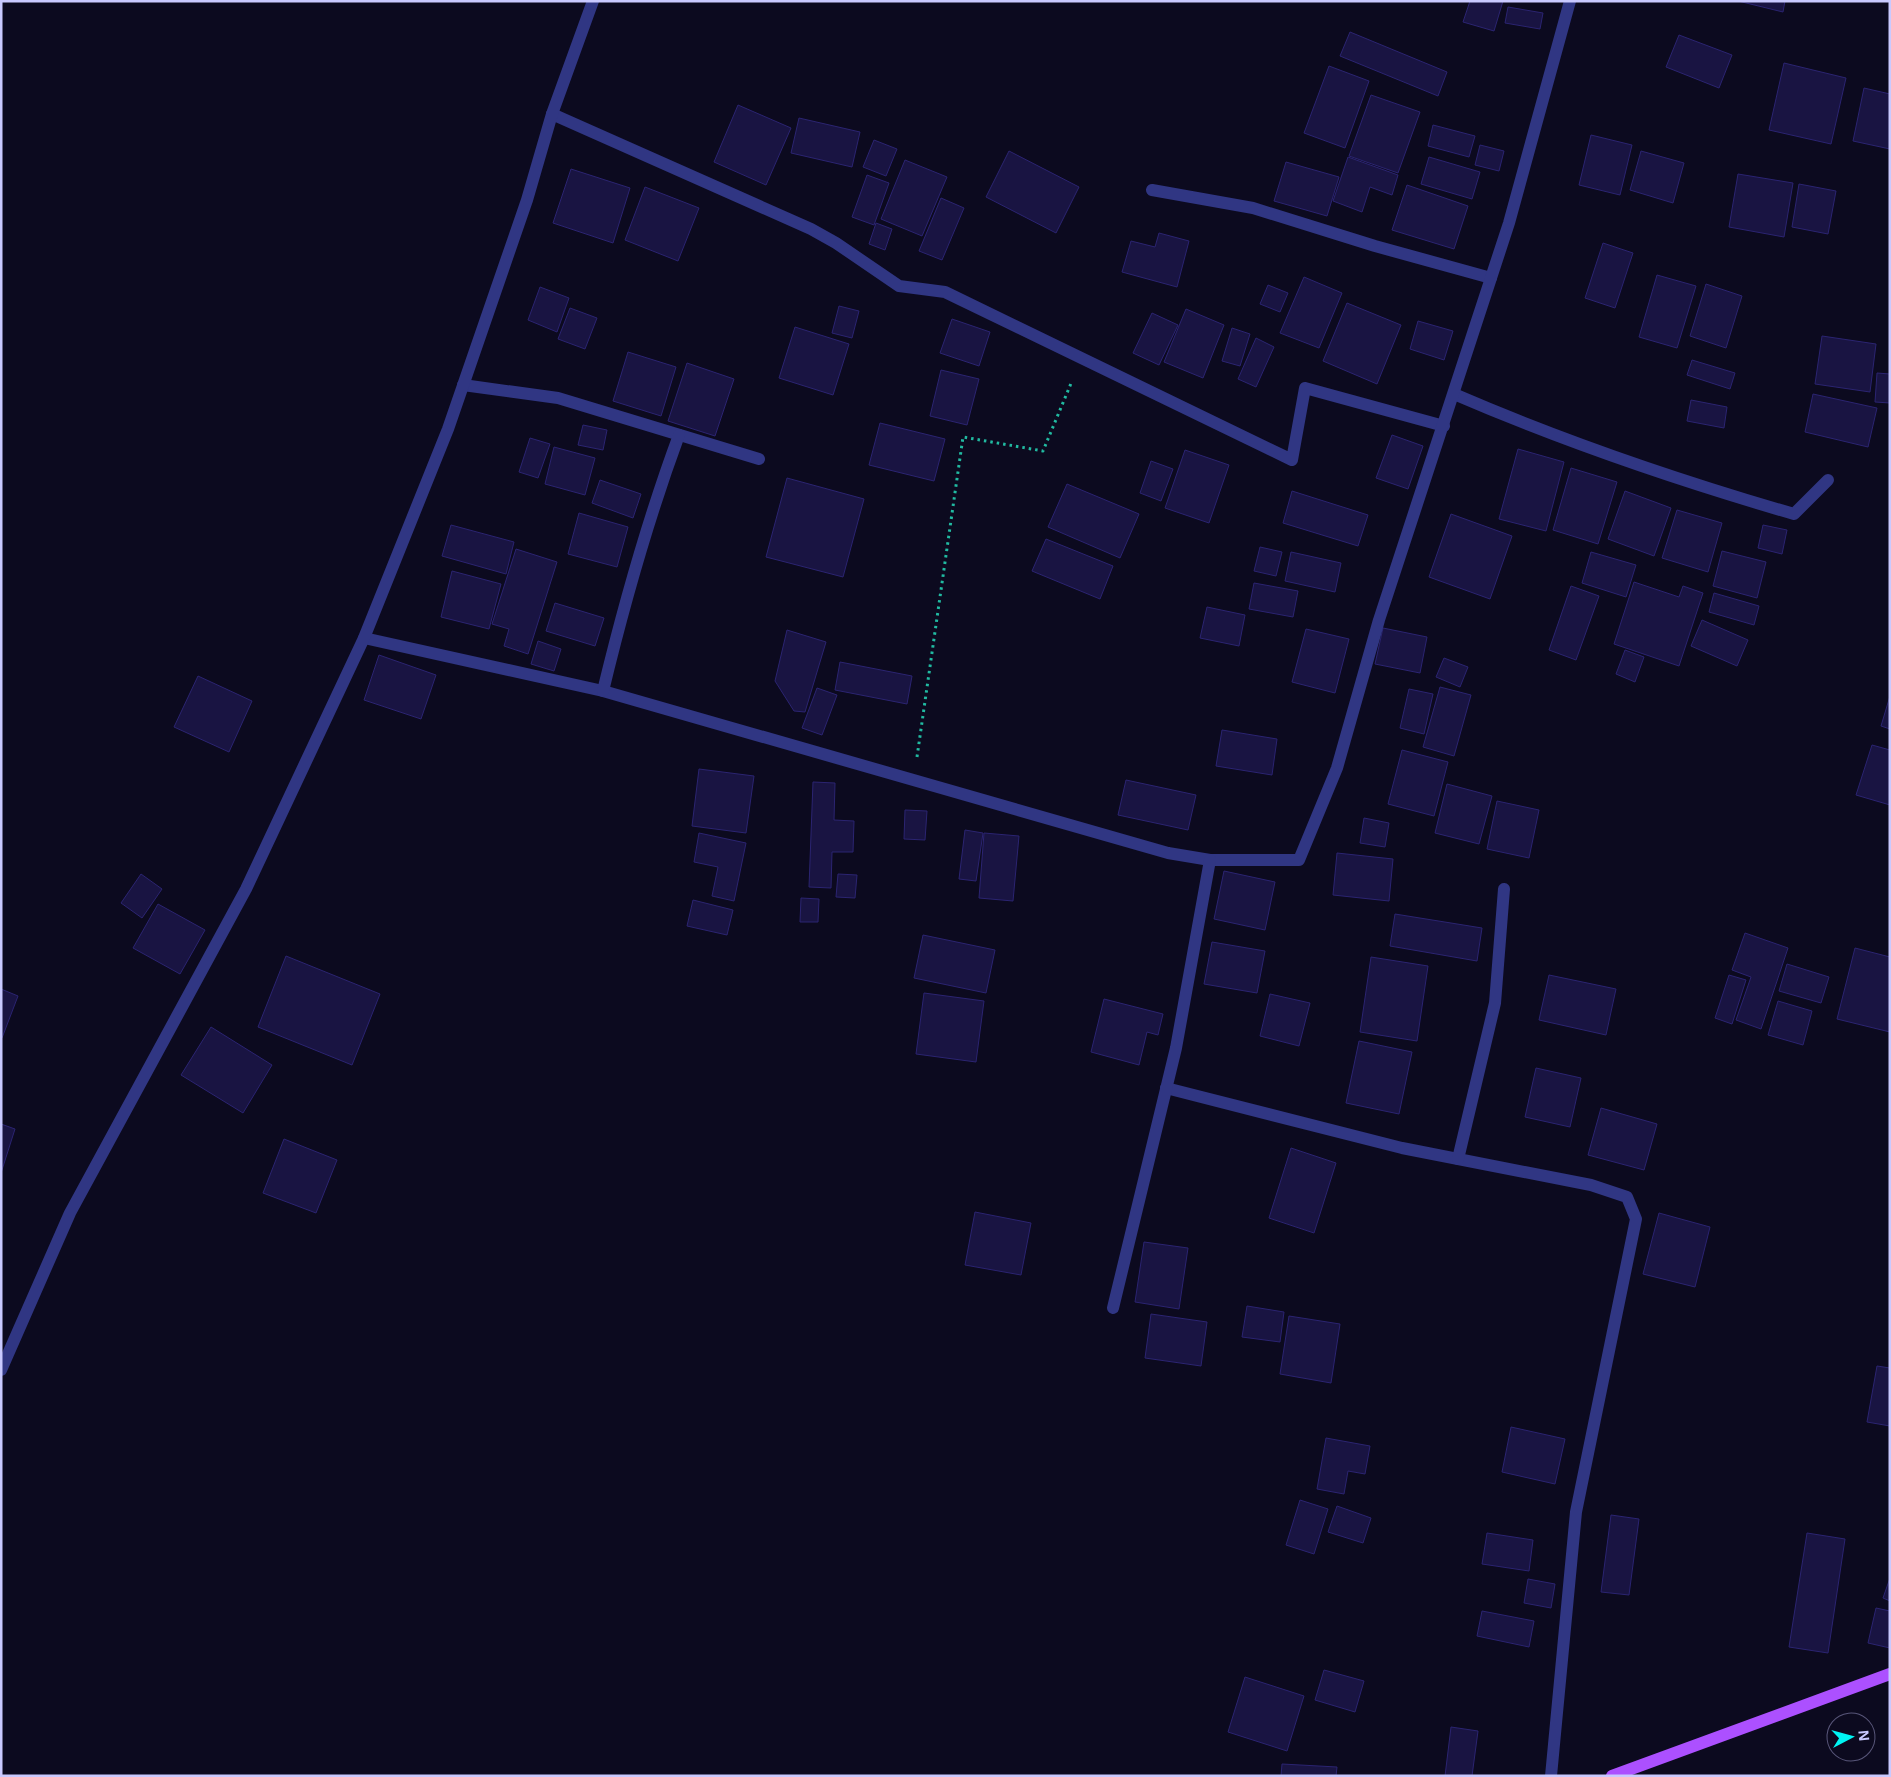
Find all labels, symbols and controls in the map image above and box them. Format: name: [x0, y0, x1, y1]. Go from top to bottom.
north arrow: [1826, 1712, 1876, 1762]
text: N: [1854, 1729, 1874, 1742]

